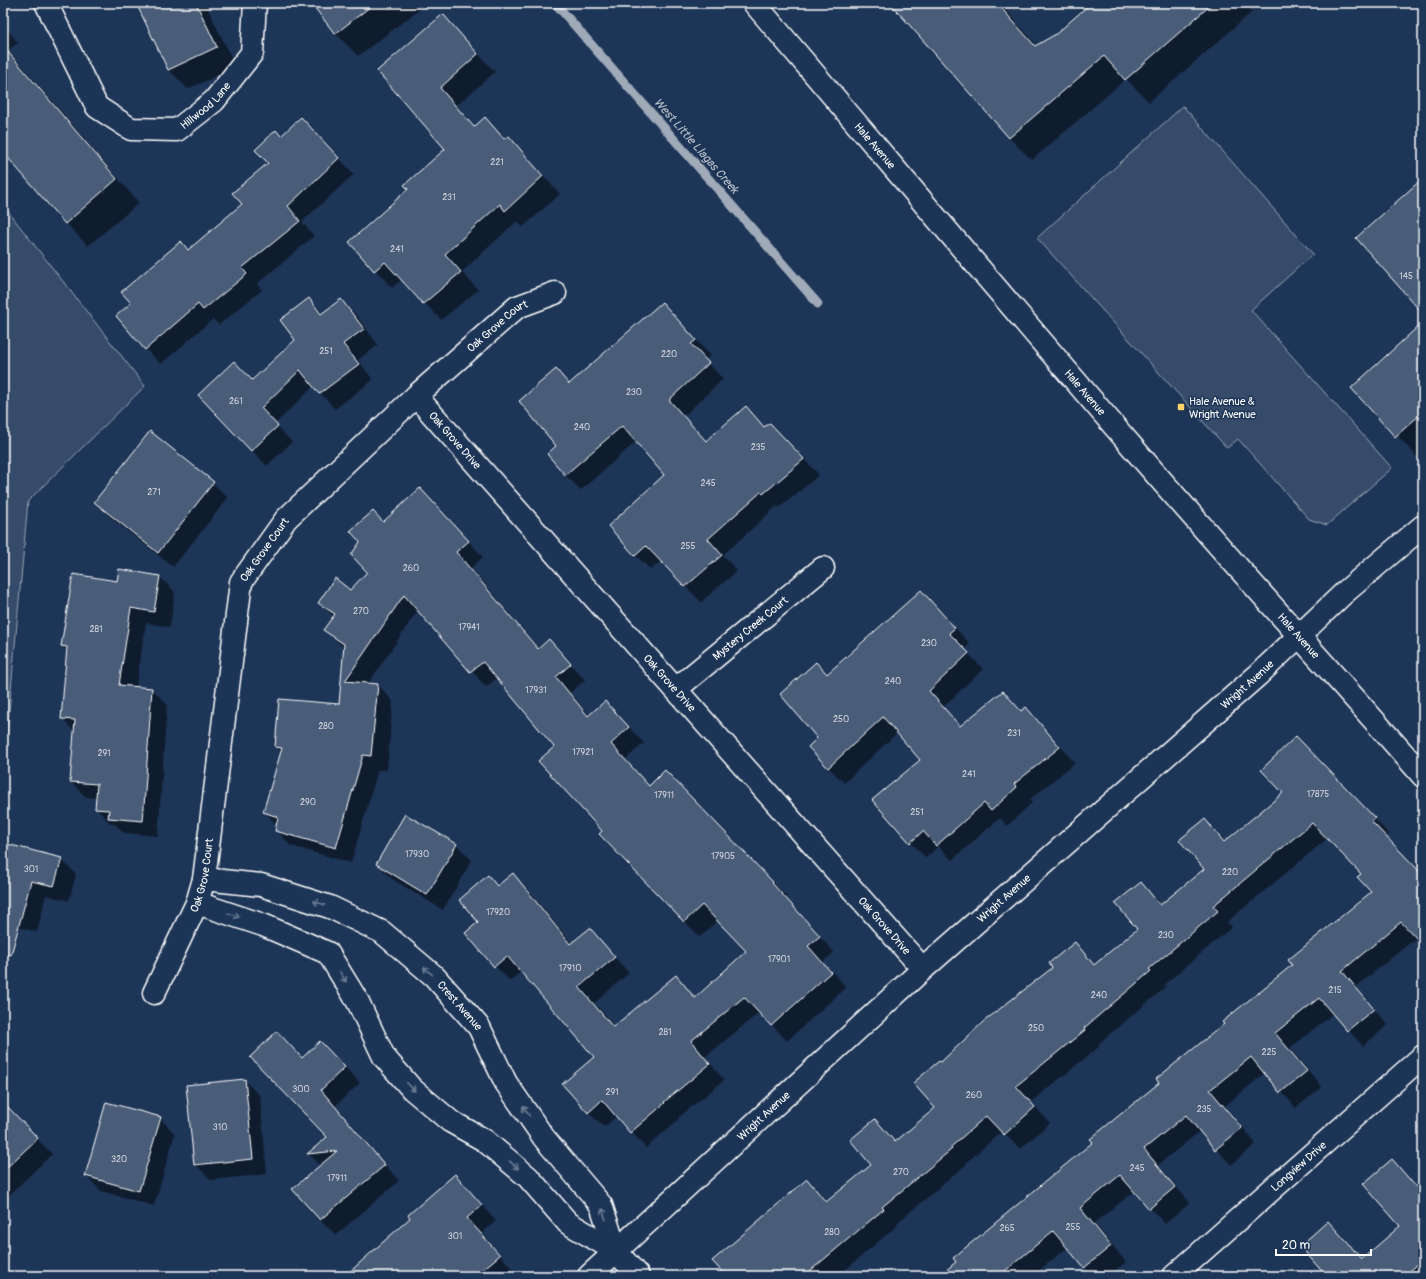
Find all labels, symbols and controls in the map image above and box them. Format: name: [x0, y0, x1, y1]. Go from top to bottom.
street label: Hillwood Lane: [177, 79, 233, 132]
water label: West Little Llagas Creek: [650, 95, 742, 198]
street label: Hale Avenue: [852, 120, 899, 172]
house number: 221: [490, 157, 504, 168]
house number: 231: [442, 192, 456, 203]
house number: 241: [390, 244, 404, 255]
house number: 145: [1399, 271, 1413, 282]
street label: Oak Grove Court: [464, 297, 530, 355]
house number: 251: [319, 346, 333, 357]
house number: 220: [661, 349, 677, 360]
street label: Hale Avenue: [1062, 367, 1109, 418]
house number: 230: [626, 387, 642, 398]
place label: Hale Avenue & Wright Avenue: [1189, 395, 1256, 421]
house number: 261: [229, 396, 243, 407]
marker: Hale Avenue & Wright Avenue: [1176, 402, 1186, 412]
street label: Oak Grove Drive: [426, 409, 484, 472]
house number: 240: [574, 422, 590, 433]
house number: 235: [751, 442, 765, 453]
house number: 245: [700, 478, 716, 489]
house number: 271: [147, 487, 161, 498]
street label: Oak Grove Court: [237, 515, 292, 584]
house number: 255: [681, 541, 696, 552]
house number: 260: [403, 563, 419, 574]
street label: Mystery Creek Court: [710, 593, 791, 663]
house number: 270: [353, 606, 369, 617]
street label: Hale Avenue: [1275, 610, 1323, 661]
house number: 17941: [458, 622, 480, 633]
house number: 281: [89, 624, 103, 635]
house number: 230: [921, 638, 937, 649]
street label: Oak Grove Drive: [641, 651, 699, 715]
street label: Wright Avenue: [1218, 657, 1277, 711]
house number: 240: [885, 676, 901, 687]
house number: 17931: [525, 685, 547, 696]
house number: 250: [833, 714, 849, 725]
house number: 280: [318, 721, 334, 732]
house number: 231: [1007, 728, 1021, 739]
house number: 17921: [572, 747, 594, 758]
house number: 291: [97, 748, 111, 759]
house number: 241: [962, 769, 976, 780]
house number: 17875: [1307, 789, 1329, 800]
house number: 17911: [654, 790, 674, 801]
house number: 290: [300, 797, 316, 808]
house number: 251: [910, 807, 924, 818]
street label: Oak Grove Court: [187, 837, 216, 914]
house number: 17930: [405, 849, 429, 860]
house number: 17905: [711, 851, 735, 862]
house number: 301: [24, 864, 38, 875]
house number: 220: [1222, 867, 1238, 878]
street label: Wright Avenue: [974, 871, 1034, 925]
street label: Oak Grove Drive: [856, 894, 914, 957]
one-way arrow: [313, 899, 325, 907]
house number: 17920: [486, 907, 510, 918]
one-way arrow: [227, 912, 240, 919]
house number: 230: [1158, 930, 1174, 941]
house number: 17901: [768, 954, 790, 965]
house number: 17910: [559, 963, 581, 974]
one-way arrow: [423, 967, 434, 976]
one-way arrow: [339, 971, 347, 982]
street label: Crest Avenue: [435, 978, 486, 1033]
house number: 215: [1328, 985, 1342, 996]
house number: 240: [1091, 990, 1107, 1001]
house number: 250: [1028, 1023, 1044, 1034]
house number: 281: [658, 1027, 672, 1038]
house number: 225: [1262, 1047, 1277, 1058]
one-way arrow: [406, 1081, 415, 1091]
house number: 300: [292, 1084, 310, 1095]
house number: 291: [605, 1087, 619, 1098]
street label: Wright Avenue: [734, 1088, 793, 1143]
house number: 260: [966, 1090, 982, 1101]
house number: 235: [1197, 1104, 1211, 1115]
one-way arrow: [522, 1106, 530, 1117]
house number: 310: [213, 1122, 227, 1133]
street label: Longview Drive: [1268, 1138, 1329, 1194]
house number: 320: [111, 1154, 127, 1165]
one-way arrow: [508, 1160, 519, 1169]
house number: 245: [1129, 1163, 1145, 1174]
house number: 270: [893, 1167, 909, 1178]
house number: 17911: [327, 1173, 347, 1184]
one-way arrow: [600, 1208, 607, 1221]
house number: 255: [1066, 1222, 1081, 1233]
house number: 265: [999, 1223, 1015, 1234]
house number: 280: [824, 1227, 840, 1238]
house number: 301: [448, 1231, 462, 1242]
scale bar: [1276, 1231, 1371, 1257]
text: 20 m: [1282, 1238, 1311, 1253]

